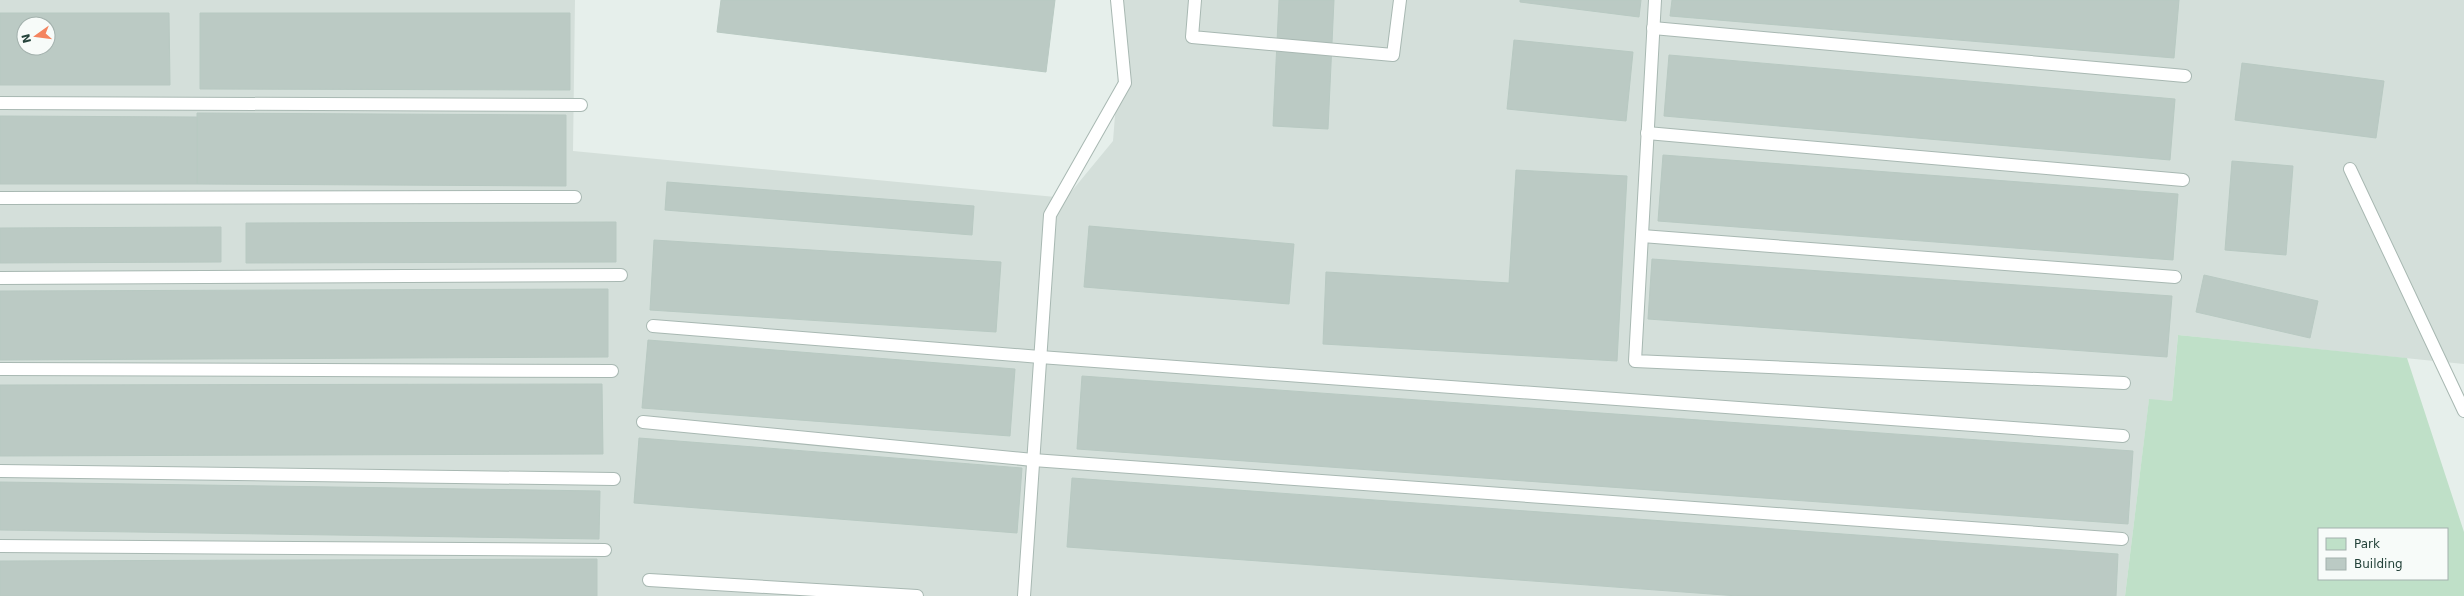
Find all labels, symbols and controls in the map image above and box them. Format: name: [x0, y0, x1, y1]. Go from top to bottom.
north arrow: [16, 16, 56, 56]
text: N: [19, 32, 34, 44]
legend: [2318, 528, 2448, 580]
text: Park: [2354, 537, 2380, 551]
text: Building: [2354, 557, 2403, 571]

